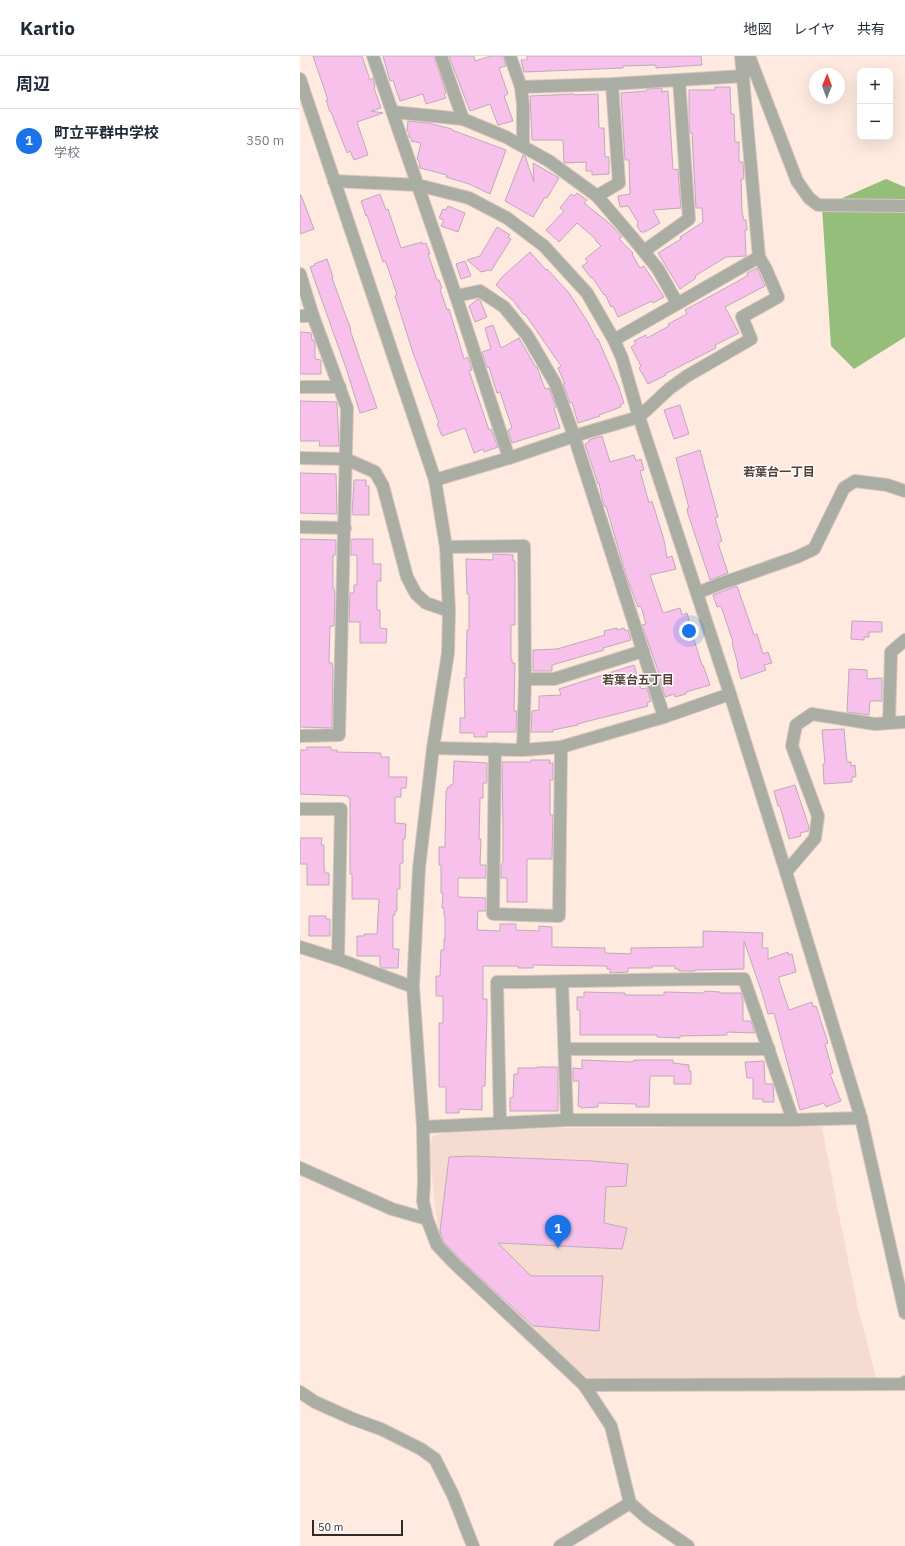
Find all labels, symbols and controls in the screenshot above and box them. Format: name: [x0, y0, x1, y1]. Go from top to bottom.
text: Kartio: [20, 16, 75, 40]
text: 地図: [743, 20, 771, 38]
text: レイヤ: [793, 20, 835, 38]
text: 共有: [857, 20, 885, 38]
north arrow: [809, 68, 845, 104]
map controls: [857, 68, 893, 140]
button: +: [857, 68, 893, 104]
text: 周辺: [16, 73, 50, 95]
button: −: [857, 104, 893, 140]
text: 町立平群中学校: [54, 123, 159, 142]
text: 1: [25, 132, 33, 149]
text: 350 m: [246, 132, 284, 149]
text: 学校: [54, 144, 80, 161]
district label: 若葉台一丁目: [743, 464, 815, 479]
your location: [679, 621, 699, 641]
district label: 若葉台五丁目: [602, 672, 674, 687]
pin: 1: [545, 1215, 571, 1248]
scale bar: [312, 1518, 403, 1537]
text: 50 m: [318, 1520, 343, 1534]

